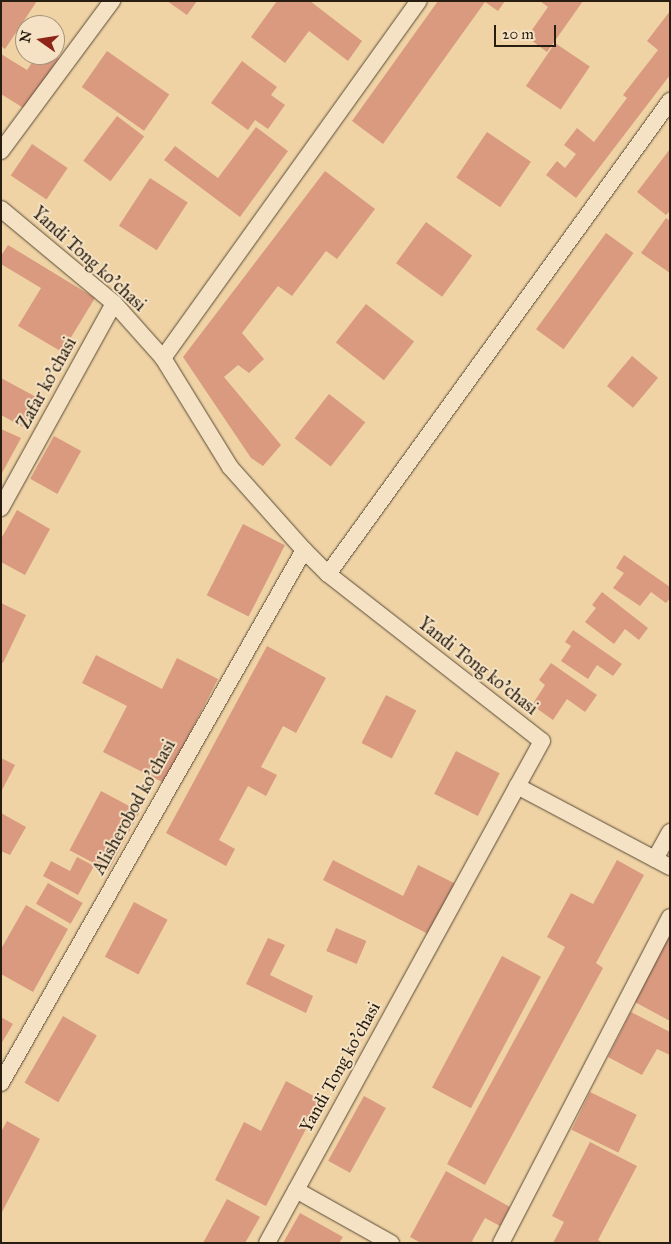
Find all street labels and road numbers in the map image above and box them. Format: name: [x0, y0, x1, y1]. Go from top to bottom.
street label: Yandi Tong ko'chasi: [28, 202, 150, 316]
street label: Zafar ko'chasi: [13, 333, 81, 433]
street label: Yandi Tong ko'chasi: [414, 613, 542, 719]
street label: Alisherobod ko'chasi: [88, 736, 180, 878]
street label: Yandi Tong ko'chasi: [295, 998, 385, 1136]

